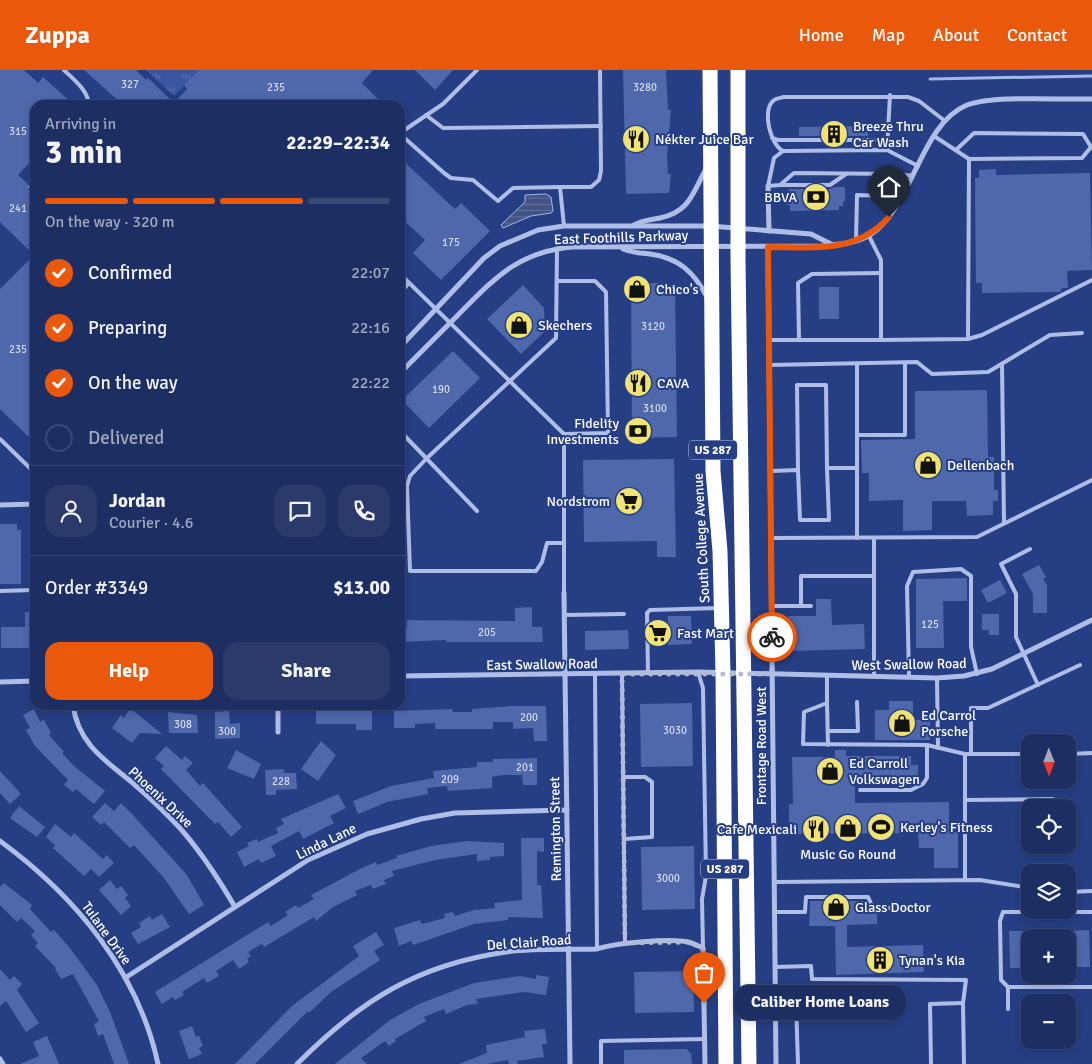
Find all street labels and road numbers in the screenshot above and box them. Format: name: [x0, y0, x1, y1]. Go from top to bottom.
street label: East Foothills Parkway: [554, 227, 689, 248]
road number: US 287: [689, 440, 737, 460]
street label: South College Avenue: [690, 473, 713, 603]
street label: East Swallow Road: [486, 655, 598, 674]
street label: West Swallow Road: [851, 655, 967, 674]
street label: Frontage Road West: [753, 687, 770, 805]
street label: Phoenix Drive: [125, 763, 196, 832]
street label: Remington Street: [546, 777, 565, 881]
street label: Linda Lane: [293, 820, 359, 863]
road number: US 287: [701, 860, 749, 879]
street label: Tulane Drive: [78, 899, 135, 968]
street label: Del Clair Road: [486, 931, 572, 954]

